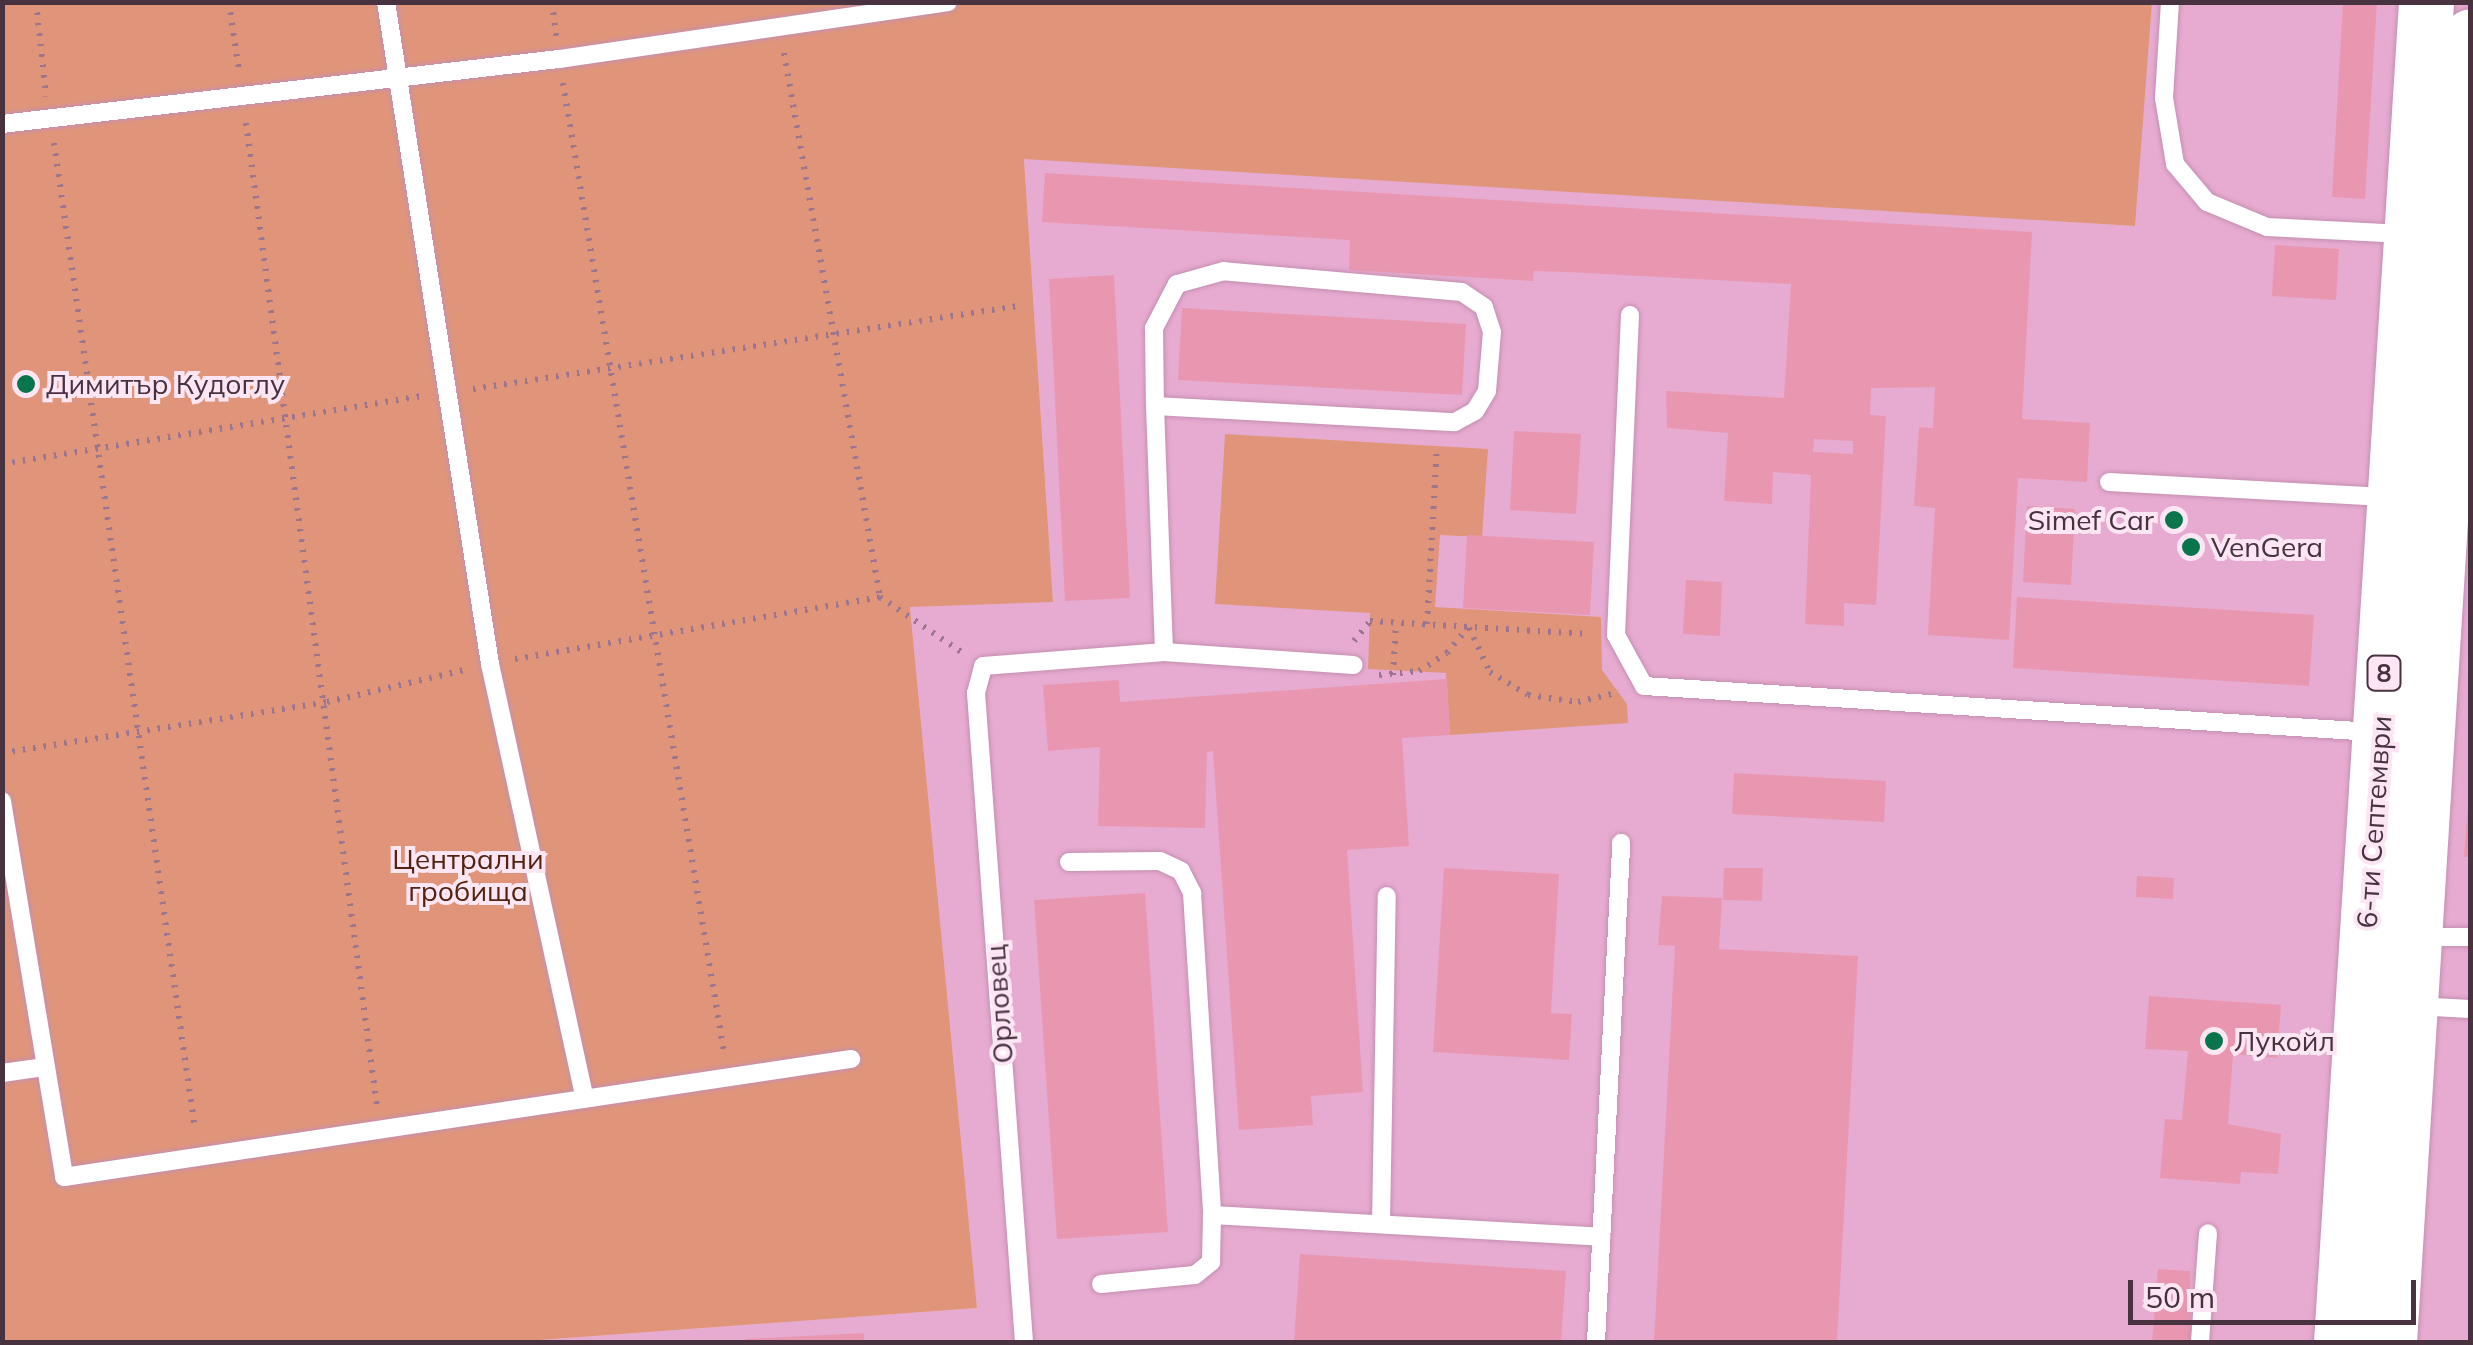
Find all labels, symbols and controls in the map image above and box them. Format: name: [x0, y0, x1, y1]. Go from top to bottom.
place label: Димитър Кудоглу: [46, 367, 285, 401]
marker: Димитър Кудоглу: [15, 373, 37, 395]
place label: Simef Car: [2028, 503, 2154, 537]
marker: Simef Car: [2163, 509, 2185, 531]
place label: VenGera: [2211, 530, 2323, 564]
marker: VenGera: [2180, 536, 2202, 558]
road number: 8: [2366, 653, 2402, 693]
street label: 6-ти Септември: [2350, 715, 2398, 929]
park label: Централни гробища: [392, 842, 544, 908]
street label: Орловец: [978, 943, 1020, 1065]
place label: Лукойл: [2234, 1024, 2335, 1058]
marker: Лукойл: [2203, 1030, 2225, 1052]
scale bar: [2133, 1260, 2420, 1322]
text: 50 m: [2145, 1278, 2215, 1316]

